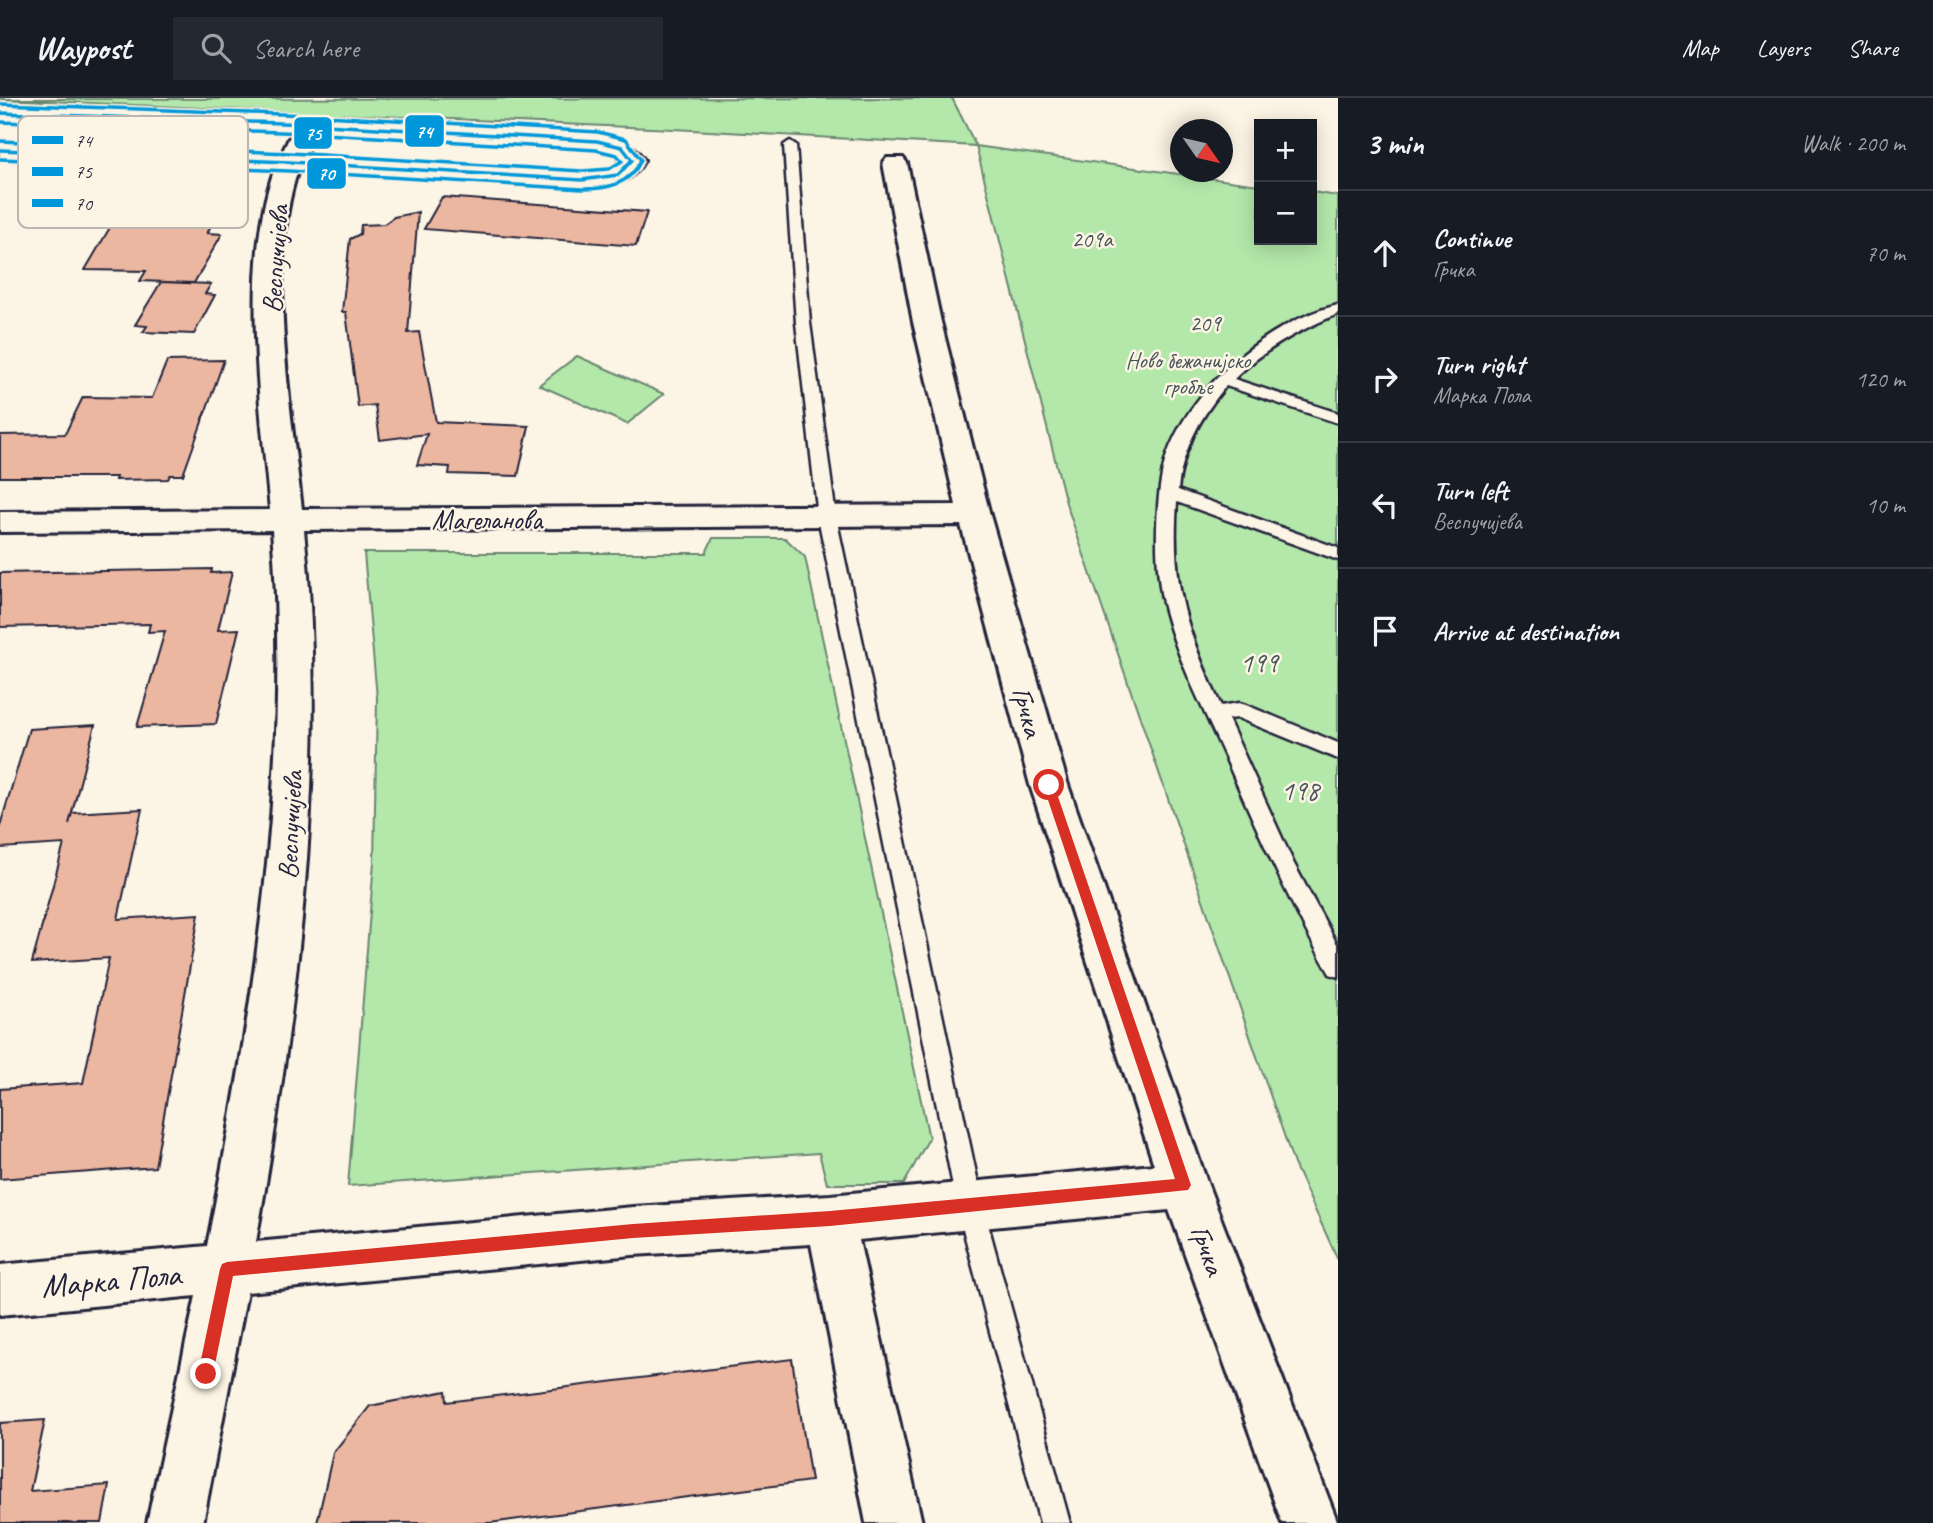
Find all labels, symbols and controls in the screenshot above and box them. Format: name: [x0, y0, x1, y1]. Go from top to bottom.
search box: [173, 17, 663, 80]
text: Waypost: [35, 27, 131, 69]
icon: search: [197, 29, 235, 67]
text: Search here: [253, 32, 359, 65]
text: Map: [1682, 33, 1719, 63]
text: Layers: [1757, 33, 1810, 63]
text: Share: [1848, 33, 1898, 63]
line badge: 74: [404, 114, 445, 148]
legend: [18, 116, 248, 228]
line badge: 75: [293, 116, 333, 150]
north arrow: [1170, 119, 1233, 182]
map controls: [1254, 119, 1317, 245]
button: +: [1254, 119, 1317, 182]
text: 74: [415, 120, 435, 144]
text: 75: [305, 122, 323, 146]
text: 3 min: [1366, 125, 1423, 163]
text: 74: [75, 129, 95, 153]
text: Walk · 200 m: [1801, 129, 1905, 158]
line badge: 70: [306, 157, 347, 190]
text: 75: [75, 160, 94, 184]
text: 70: [317, 162, 337, 186]
button: −: [1254, 182, 1317, 245]
text: 70: [75, 192, 94, 216]
street label: Веспучијева: [254, 202, 296, 314]
text: Continue: [1433, 222, 1511, 255]
park label: 209a: [1071, 225, 1114, 254]
icon: ahead: [1366, 234, 1404, 272]
text: 70 m: [1866, 239, 1905, 268]
text: Грчка: [1433, 255, 1475, 284]
park label: 209: [1189, 309, 1222, 338]
park label: Ново бежанијско гробље: [1126, 346, 1252, 401]
text: Turn right: [1433, 348, 1524, 381]
icon: right: [1366, 360, 1404, 398]
text: 120 m: [1856, 365, 1905, 394]
text: Марка Пола: [1433, 381, 1530, 410]
text: Turn left: [1433, 474, 1508, 507]
icon: left: [1366, 486, 1404, 524]
text: 10 m: [1866, 491, 1905, 520]
street label: Магеланова: [432, 502, 544, 537]
text: Веспучијева: [1433, 507, 1522, 536]
icon: arrive: [1366, 612, 1404, 650]
text: Arrive at destination: [1433, 615, 1619, 648]
park label: 199: [1240, 645, 1280, 680]
street label: Грчка: [1005, 683, 1052, 743]
street label: Веспучијева: [270, 768, 310, 880]
route start: [1033, 769, 1064, 800]
park label: 198: [1281, 773, 1321, 808]
street label: Грчка: [1183, 1220, 1234, 1281]
street label: Марка Пола: [40, 1253, 185, 1307]
route end: [190, 1358, 221, 1389]

